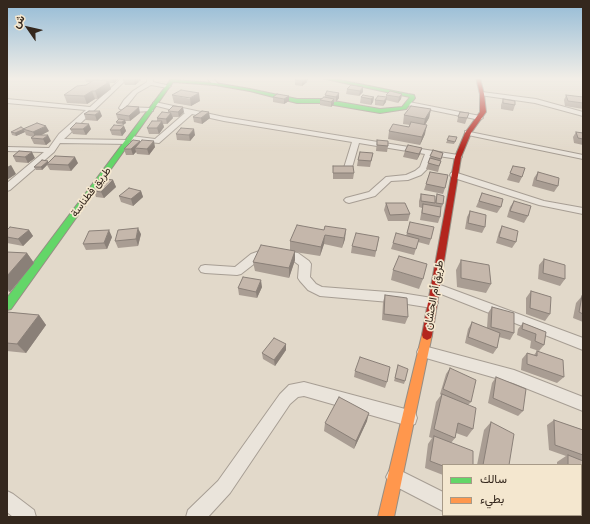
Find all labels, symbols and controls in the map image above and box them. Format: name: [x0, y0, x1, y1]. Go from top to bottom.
north arrow: [8, 8, 48, 48]
text: ش: [9, 12, 28, 31]
street label: طريق فطناسة: [68, 164, 114, 220]
street label: طريق أم الحشان: [421, 259, 447, 331]
legend: [442, 464, 582, 516]
text: سالك: [480, 471, 507, 486]
text: بطيء: [480, 491, 504, 506]

